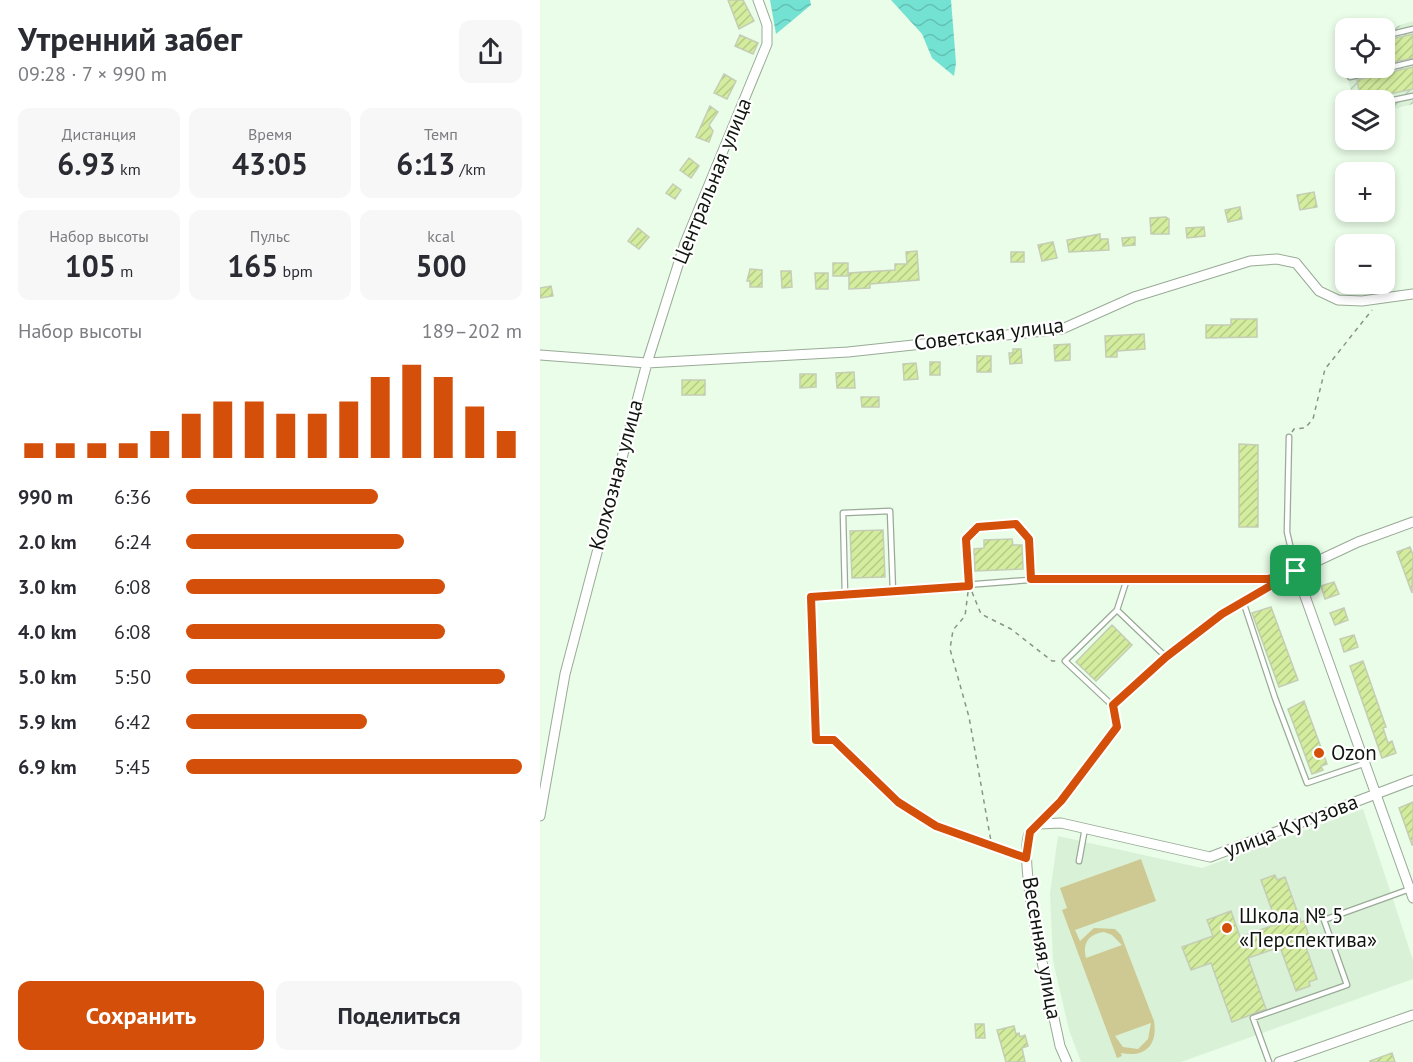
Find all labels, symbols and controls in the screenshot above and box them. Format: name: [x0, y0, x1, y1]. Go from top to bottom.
text: Утренний забег: [18, 17, 242, 60]
map controls: [1335, 18, 1395, 294]
button: locate: [1335, 18, 1395, 78]
button: share: [459, 20, 522, 83]
text: 09:28 · 7 × 990 m: [18, 61, 167, 87]
button: layers: [1335, 90, 1395, 150]
street label: Центральная улица: [666, 94, 757, 268]
text: Дистанция: [62, 124, 136, 144]
text: Время: [248, 124, 292, 144]
text: Темп: [424, 124, 458, 144]
text: 6.93: [57, 144, 116, 183]
text: 43:05: [232, 144, 308, 183]
text: 6:13: [396, 144, 455, 183]
text: km: [116, 159, 141, 179]
text: /km: [455, 159, 486, 179]
button: +: [1335, 162, 1395, 222]
text: Набор высоты: [49, 226, 149, 246]
text: Пульс: [250, 226, 290, 246]
text: kcal: [427, 226, 455, 246]
button: −: [1335, 234, 1395, 294]
text: 105: [65, 246, 116, 285]
text: 165: [227, 246, 278, 285]
text: 500: [415, 246, 467, 285]
text: m: [116, 261, 133, 281]
text: bpm: [278, 261, 313, 281]
street label: Советская улица: [913, 311, 1065, 356]
text: Набор высоты: [18, 318, 142, 344]
text: 189–202 m: [422, 318, 522, 344]
street label: Колхозная улица: [582, 397, 649, 553]
text: 990 m: [18, 484, 73, 510]
text: 6:36: [114, 484, 151, 510]
text: 2.0 km: [18, 529, 77, 555]
text: 6:24: [114, 529, 151, 555]
pin: [1270, 545, 1321, 596]
icon: arrive: [1279, 554, 1312, 587]
text: 3.0 km: [18, 574, 77, 600]
text: 6:08: [114, 574, 151, 600]
text: 4.0 km: [18, 619, 77, 645]
text: 6:08: [114, 619, 151, 645]
text: 5.0 km: [18, 664, 77, 690]
text: 5:50: [114, 664, 151, 690]
text: 5.9 km: [18, 709, 77, 735]
text: 6:42: [114, 709, 151, 735]
place label: Ozon: [1331, 739, 1377, 766]
marker: Ozon: [1312, 746, 1326, 760]
text: 6.9 km: [18, 754, 77, 780]
text: 5:45: [114, 754, 151, 780]
street label: улица Кутузова: [1220, 788, 1362, 863]
street label: Весенняя улица: [1017, 875, 1068, 1021]
place label: Школа № 5 «Перспектива»: [1239, 902, 1377, 953]
marker: Школа № 5 «Перспектива»: [1220, 921, 1234, 935]
button: Сохранить: [18, 981, 264, 1050]
button: Поделиться: [276, 981, 522, 1050]

